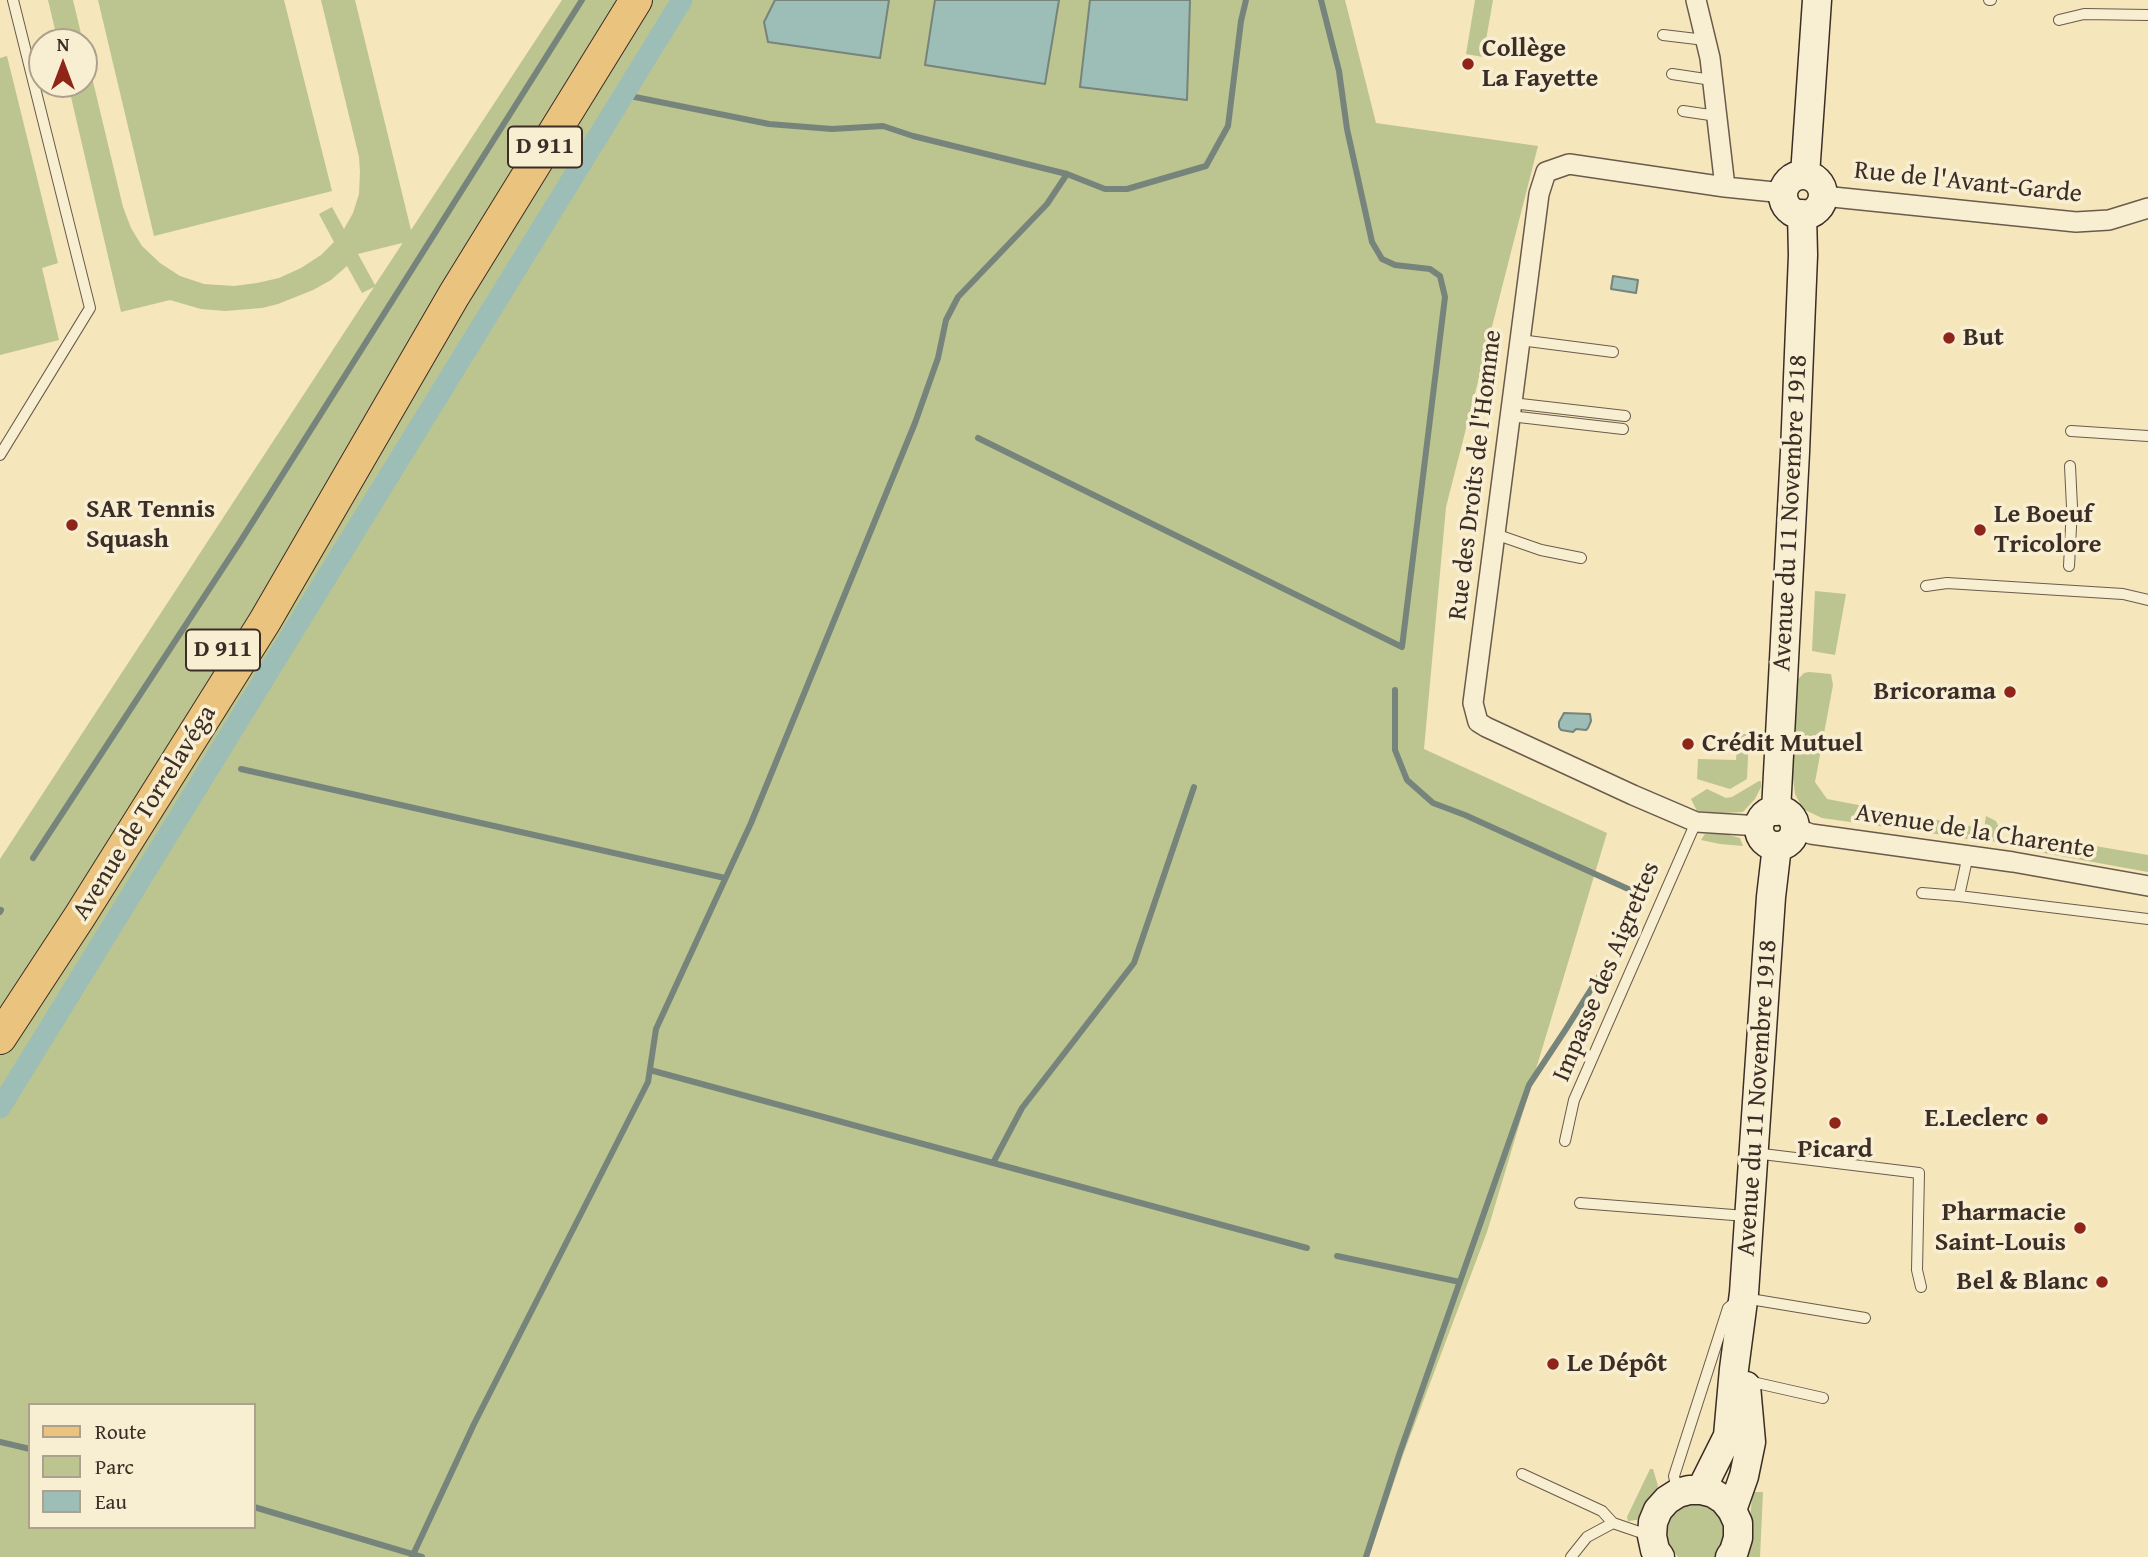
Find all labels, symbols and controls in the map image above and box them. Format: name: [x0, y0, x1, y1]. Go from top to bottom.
north arrow: [28, 28, 98, 98]
text: N: [57, 30, 69, 58]
place label: Collège La Fayette: [1482, 33, 1598, 94]
marker: Collège La Fayette: [1460, 56, 1476, 72]
road number: D 911: [508, 127, 582, 168]
street label: Rue de l'Avant-Garde: [1853, 156, 2083, 210]
place label: But: [1963, 322, 2004, 354]
street label: Rue des Droits de l'Homme: [1443, 328, 1509, 622]
marker: But: [1941, 330, 1957, 346]
street label: Avenue du 11 Novembre 1918: [1767, 354, 1815, 672]
place label: SAR Tennis Squash: [86, 494, 215, 556]
place label: Le Boeuf Tricolore: [1994, 499, 2101, 560]
marker: SAR Tennis Squash: [64, 517, 80, 533]
marker: Le Boeuf Tricolore: [1972, 522, 1988, 538]
road number: D 911: [186, 630, 260, 670]
place label: Bricorama: [1873, 676, 1996, 708]
marker: Bricorama: [2002, 684, 2018, 700]
street label: Avenue de Torrelavéga: [66, 700, 224, 926]
place label: Crédit Mutuel: [1702, 728, 1863, 760]
marker: Crédit Mutuel: [1680, 736, 1696, 752]
street label: Avenue de la Charente: [1853, 798, 2097, 866]
street label: Impasse des Aigrettes: [1547, 857, 1667, 1087]
street label: Avenue du 11 Novembre 1918: [1731, 939, 1785, 1257]
place label: E.Leclerc: [1924, 1103, 2028, 1135]
marker: E.Leclerc: [2034, 1111, 2050, 1127]
marker: Picard: [1827, 1115, 1843, 1131]
place label: Picard: [1797, 1134, 1873, 1166]
place label: Pharmacie Saint-Louis: [1935, 1197, 2066, 1258]
marker: Pharmacie Saint-Louis: [2072, 1220, 2088, 1236]
place label: Bel & Blanc: [1957, 1266, 2088, 1298]
marker: Bel & Blanc: [2094, 1274, 2110, 1290]
place label: Le Dépôt: [1567, 1348, 1667, 1380]
marker: Le Dépôt: [1545, 1356, 1561, 1372]
legend: [28, 1403, 256, 1529]
text: Route: [95, 1416, 146, 1447]
text: Parc: [95, 1451, 134, 1482]
text: Eau: [95, 1486, 127, 1517]

